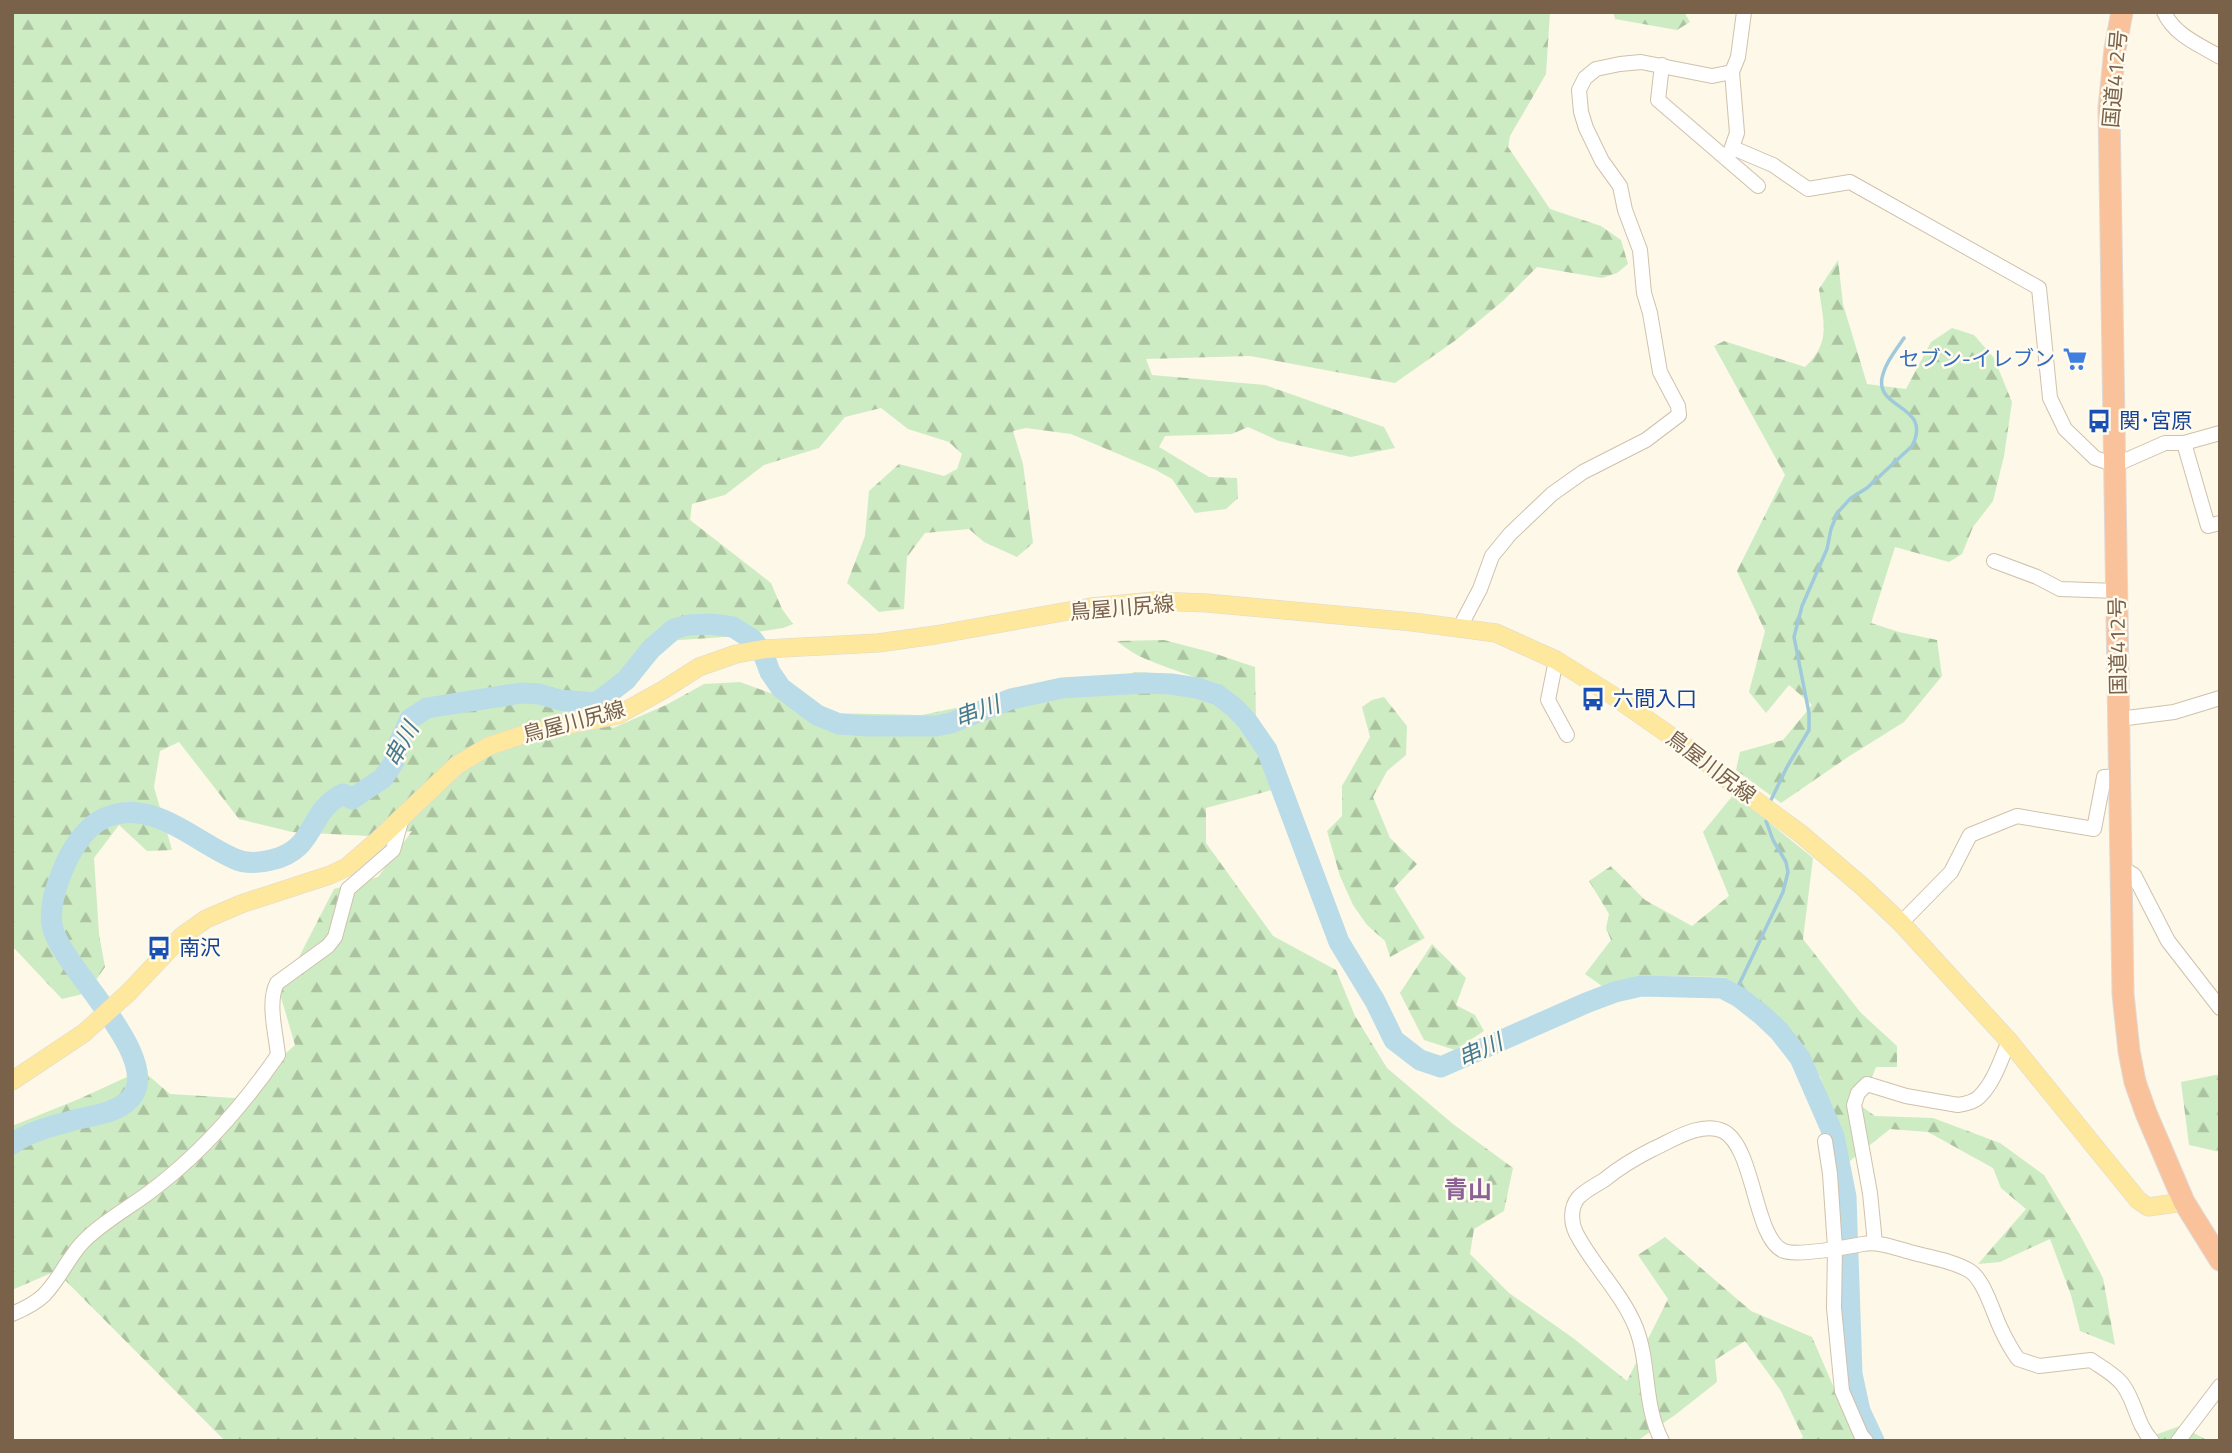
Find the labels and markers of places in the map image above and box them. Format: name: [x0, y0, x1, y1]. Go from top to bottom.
place label: セブン-イレブン: [1899, 342, 2055, 374]
supermarket icon: セブン-イレブン: [2061, 345, 2089, 373]
place label: 関･宮原: [2119, 404, 2193, 436]
bus stop icon: 関･宮原: [2085, 407, 2113, 435]
place label: 六間入口: [1613, 682, 1697, 714]
bus stop icon: 六間入口: [1579, 685, 1607, 713]
place label: 南沢: [179, 931, 221, 963]
bus stop icon: 南沢: [145, 934, 173, 962]

